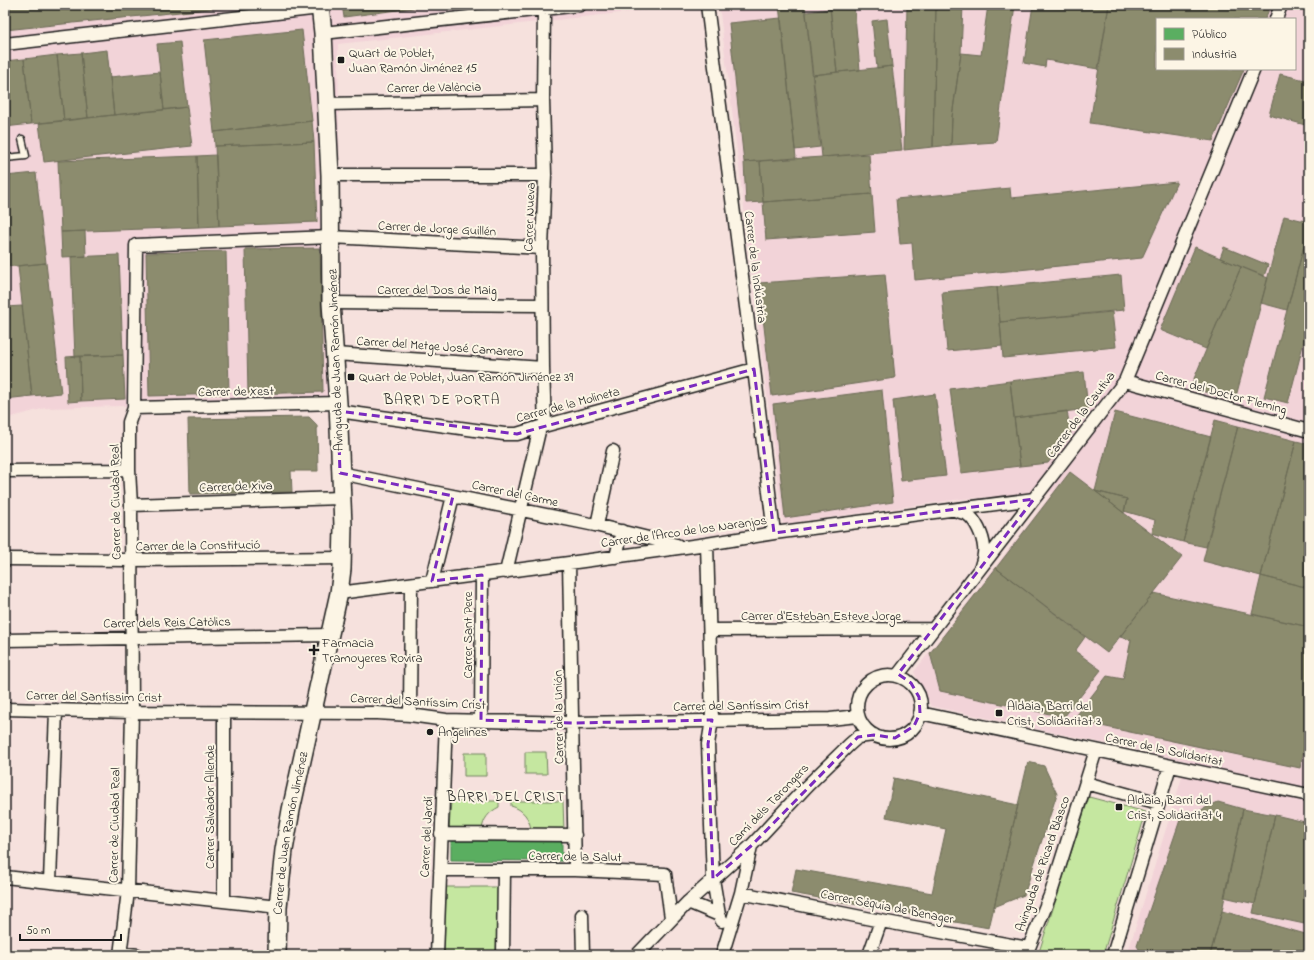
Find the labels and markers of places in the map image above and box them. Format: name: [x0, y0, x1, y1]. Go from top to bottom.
place label: Quart de Poblet, Juan Ramón Jiménez 15: [349, 44, 478, 78]
marker: Quart de Poblet, Juan Ramón Jiménez 15: [336, 55, 346, 65]
place label: Quart de Poblet, Juan Ramón Jiménez 39: [359, 368, 573, 387]
marker: Quart de Poblet, Juan Ramón Jiménez 39: [346, 372, 356, 382]
place label: Farmacia Tramoyeres Rovira: [321, 634, 422, 669]
marker: Farmacia Tramoyeres Rovira: [309, 645, 319, 655]
place label: Aldaia, Barri del Crist, Solidaritat 3: [1007, 697, 1101, 731]
marker: Aldaia, Barri del Crist, Solidaritat 3: [994, 708, 1004, 718]
place label: Angelines: [438, 723, 488, 743]
marker: Angelines: [425, 727, 435, 737]
place label: Aldaia, Barri del Crist, Solidaritat 4: [1127, 791, 1222, 825]
marker: Aldaia, Barri del Crist, Solidaritat 4: [1114, 802, 1124, 812]

